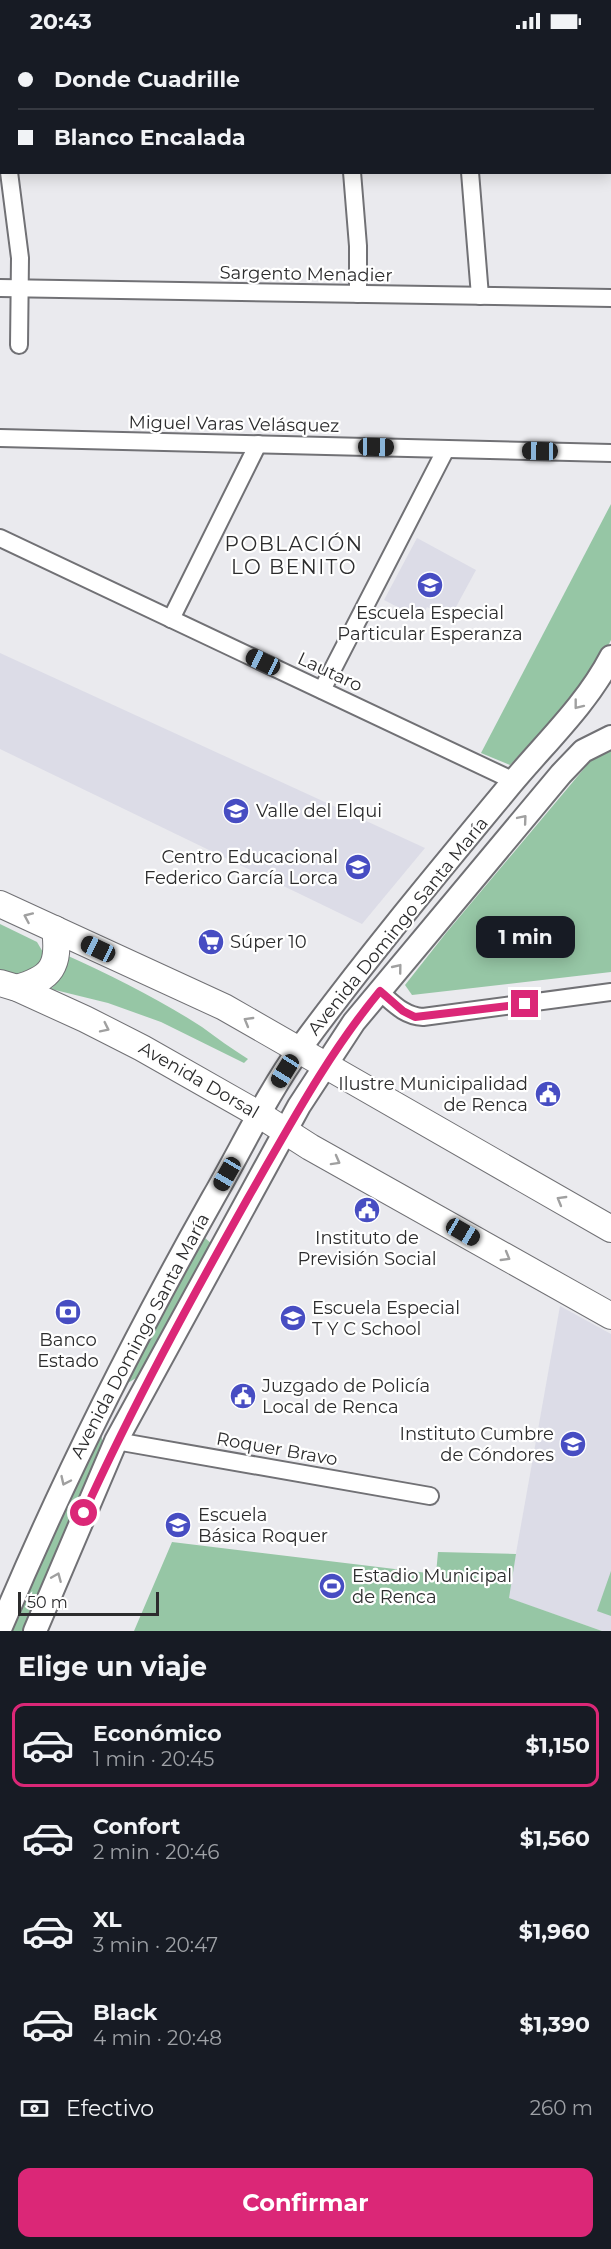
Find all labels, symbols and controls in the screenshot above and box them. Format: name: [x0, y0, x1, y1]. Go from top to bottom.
text: 20:43: [30, 8, 92, 35]
text: Donde Cuadrille: [54, 66, 240, 93]
text: Blanco Encalada: [54, 124, 246, 151]
street label: Sargento Menadier: [219, 261, 393, 287]
street label: Miguel Varas Velásquez: [128, 411, 340, 437]
car: [358, 438, 394, 456]
car: [522, 442, 558, 460]
district label: POBLACIÓN LO BENITO: [225, 532, 363, 579]
school or university icon: Escuela Especial Particular Esperanza: [415, 570, 445, 600]
place label: Escuela Especial Particular Esperanza: [337, 602, 523, 645]
car: [243, 646, 283, 678]
street label: Lautaro: [294, 647, 366, 697]
one-way arrow: [574, 698, 585, 709]
school or university icon: Valle del Elqui: [221, 796, 251, 826]
place label: Valle del Elqui: [256, 800, 382, 822]
street label: Avenida Domingo Santa María: [303, 812, 493, 1040]
one-way arrow: [516, 815, 527, 826]
place label: Centro Educacional Federico García Lorca: [144, 846, 338, 889]
school or university icon: Centro Educacional Federico García Lorca: [343, 852, 373, 882]
one-way arrow: [23, 912, 34, 924]
callout: 1 min: [476, 917, 574, 959]
text: 1 min: [498, 925, 553, 949]
supermarket icon: Súper 10: [196, 927, 226, 957]
place label: Súper 10: [230, 931, 307, 953]
car: [78, 933, 118, 965]
one-way arrow: [390, 964, 401, 975]
route end: [511, 990, 538, 1017]
one-way arrow: [244, 1016, 254, 1028]
one-way arrow: [99, 1021, 110, 1033]
street label: Avenida Dorsal: [135, 1037, 263, 1123]
car: [268, 1051, 302, 1091]
place label: Ilustre Municipalidad de Renca: [338, 1073, 528, 1116]
public building icon: Ilustre Municipalidad de Renca: [533, 1079, 563, 1109]
car: [210, 1154, 244, 1194]
one-way arrow: [330, 1154, 340, 1166]
public building icon: Instituto de Previsión Social: [352, 1195, 382, 1225]
one-way arrow: [556, 1196, 567, 1207]
street label: Avenida Domingo Santa María: [66, 1210, 214, 1462]
car: [443, 1215, 483, 1249]
place label: Instituto de Previsión Social: [297, 1227, 437, 1270]
one-way arrow: [500, 1250, 510, 1261]
bank icon: Banco Estado: [53, 1297, 83, 1327]
place label: Escuela Especial T Y C School: [312, 1297, 460, 1340]
school or university icon: Escuela Especial T Y C School: [278, 1303, 308, 1333]
place label: Banco Estado: [37, 1329, 99, 1372]
place label: Juzgado de Policía Local de Renca: [261, 1375, 430, 1418]
public building icon: Juzgado de Policía Local de Renca: [228, 1381, 258, 1411]
place label: Instituto Cumbre de Cóndores: [400, 1423, 554, 1466]
street label: Roquer Bravo: [215, 1428, 339, 1470]
school or university icon: Instituto Cumbre de Cóndores: [558, 1429, 588, 1459]
one-way arrow: [60, 1475, 72, 1486]
route start: [70, 1499, 97, 1526]
place label: Escuela Básica Roquer: [198, 1504, 328, 1547]
school or university icon: Escuela Básica Roquer: [163, 1510, 193, 1540]
place label: Estadio Municipal de Renca: [352, 1565, 512, 1608]
sports icon: Estadio Municipal de Renca: [317, 1571, 347, 1601]
one-way arrow: [50, 1572, 62, 1583]
scale bar: [18, 1589, 159, 1616]
text: 50 m: [27, 1593, 68, 1612]
text: Elige un viaje: [18, 1650, 207, 1683]
icon: car: [21, 1718, 75, 1772]
text: Económico: [93, 1720, 222, 1747]
text: $1,150: [526, 1732, 590, 1759]
text: 1 min · 20:45: [93, 1747, 214, 1771]
icon: car: [21, 1811, 75, 1865]
text: Confort: [93, 1813, 180, 1840]
text: $1,560: [520, 1825, 590, 1852]
text: 2 min · 20:46: [93, 1840, 219, 1864]
icon: car: [21, 1904, 75, 1958]
text: XL: [93, 1906, 122, 1933]
text: $1,960: [519, 1918, 590, 1945]
text: 3 min · 20:47: [93, 1933, 218, 1957]
icon: car: [21, 1997, 75, 2051]
text: Black: [93, 1999, 157, 2026]
text: $1,390: [520, 2011, 590, 2038]
text: 4 min · 20:48: [93, 2026, 222, 2050]
icon: cash: [18, 2092, 51, 2125]
text: Efectivo: [66, 2095, 154, 2122]
text: 260 m: [530, 2096, 593, 2120]
button: Confirmar: [18, 2168, 593, 2237]

